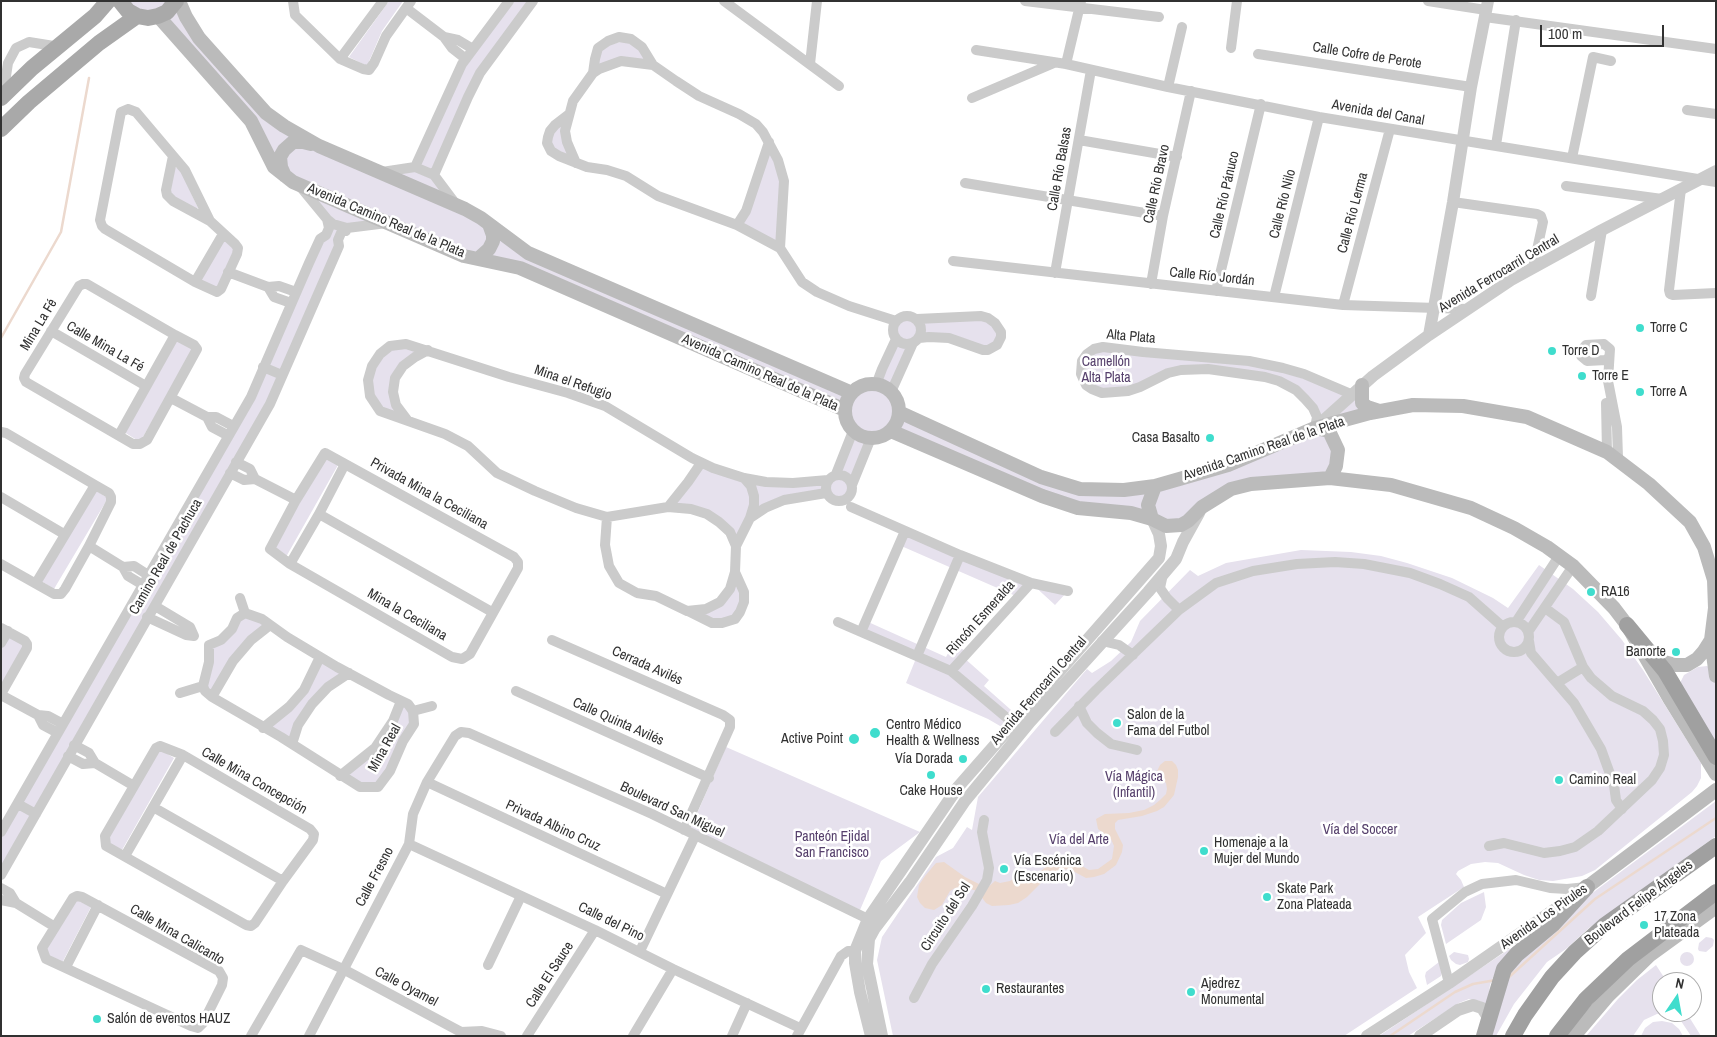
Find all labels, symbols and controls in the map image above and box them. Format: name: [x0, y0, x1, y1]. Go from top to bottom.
scale bar: [1542, 15, 1666, 47]
text: 100 m: [1548, 23, 1582, 44]
street label: Calle Cofre de Perote: [1311, 39, 1423, 73]
street label: Avenida del Canal: [1330, 97, 1426, 129]
street label: Calle Río Balsas: [1044, 126, 1076, 212]
street label: Calle Río Bravo: [1140, 143, 1174, 225]
street label: Calle Río Pánuco: [1207, 150, 1243, 240]
street label: Calle Río Nilo: [1266, 168, 1300, 240]
street label: Calle Río Lerma: [1334, 171, 1372, 255]
street label: Avenida Camino Real de la Plata: [305, 180, 467, 262]
street label: Avenida Ferrocarril Central: [1436, 231, 1562, 317]
street label: Calle Río Jordán: [1169, 264, 1255, 290]
street label: Mina La Fé: [17, 296, 61, 354]
street label: Calle Mina La Fé: [63, 318, 147, 376]
place label: Torre C: [1650, 320, 1688, 336]
marker: Torre C: [1634, 322, 1646, 334]
street label: Alta Plata: [1106, 326, 1156, 348]
street label: Avenida Camino Real de la Plata: [679, 331, 841, 415]
place label: Torre D: [1562, 343, 1600, 359]
marker: Torre D: [1546, 345, 1558, 357]
park label: Camellón Alta Plata: [1081, 354, 1131, 387]
street label: Mina el Refugio: [532, 362, 614, 404]
place label: Torre E: [1592, 368, 1629, 384]
marker: Torre E: [1576, 370, 1588, 382]
place label: Torre A: [1650, 384, 1687, 400]
marker: Torre A: [1634, 386, 1646, 398]
street label: Avenida Camino Real de la Plata: [1181, 413, 1347, 485]
place label: Casa Basalto: [1132, 430, 1200, 446]
marker: Casa Basalto: [1204, 432, 1216, 444]
street label: Privada Mina la Ceciliana: [367, 455, 491, 533]
street label: Camino Real de Pachuca: [126, 496, 206, 618]
street label: Rincón Esmeralda: [943, 577, 1019, 659]
place label: RA16: [1601, 584, 1630, 600]
street label: Mina la Ceciliana: [364, 585, 450, 645]
marker: RA16: [1585, 586, 1597, 598]
street label: Avenida Ferrocarril Central: [987, 634, 1091, 748]
street label: Cerrada Avilés: [609, 643, 685, 689]
place label: Banorte: [1626, 644, 1666, 660]
marker: Banorte: [1670, 646, 1682, 658]
street label: Calle Quinta Avilés: [570, 694, 666, 750]
place label: Salon de la Fama del Futbol: [1127, 707, 1209, 740]
place label: Centro Médico Health & Wellness: [886, 717, 980, 750]
marker: Salon de la Fama del Futbol: [1111, 717, 1123, 729]
street label: Mina Real: [365, 721, 405, 775]
marker: Centro Médico Health & Wellness: [868, 726, 882, 740]
place label: Active Point: [781, 731, 843, 747]
marker: Active Point: [847, 732, 861, 746]
street label: Calle Mina Concepción: [198, 744, 310, 818]
place label: Vía Dorada: [895, 751, 953, 767]
marker: Vía Dorada: [957, 753, 969, 765]
marker: Cake House: [925, 769, 937, 781]
park label: Vía Mágica (Infantil): [1105, 769, 1163, 802]
place label: Camino Real: [1569, 772, 1636, 788]
marker: Camino Real: [1553, 774, 1565, 786]
street label: Boulevard San Miguel: [617, 779, 727, 841]
place label: Cake House: [899, 783, 963, 799]
street label: Privada Albino Cruz: [503, 797, 603, 855]
park label: Vía del Soccer: [1323, 822, 1397, 838]
park label: Panteón Ejidal San Francisco: [795, 829, 869, 862]
park label: Vía del Arte: [1049, 832, 1109, 848]
place label: Homenaje a la Mujer del Mundo: [1214, 835, 1299, 868]
street label: Calle Fresno: [352, 844, 398, 910]
marker: Homenaje a la Mujer del Mundo: [1198, 845, 1210, 857]
place label: Vía Escénica (Escenario): [1014, 853, 1081, 886]
street label: Boulevard Felipe Ángeles: [1582, 857, 1696, 949]
marker: Vía Escénica (Escenario): [998, 863, 1010, 875]
street label: Circuito del Sol: [918, 880, 974, 954]
place label: Skate Park Zona Plateada: [1277, 881, 1352, 914]
street label: Avenida Los Pirules: [1497, 881, 1591, 953]
marker: Skate Park Zona Plateada: [1261, 891, 1273, 903]
street label: Calle del Pino: [575, 899, 647, 945]
street label: Calle Mina Calicanto: [127, 901, 227, 969]
place label: 17 Zona Plateada: [1654, 909, 1699, 942]
marker: 17 Zona Plateada: [1638, 919, 1650, 931]
street label: Calle El Sauce: [522, 939, 578, 1011]
street label: Calle Oyamel: [372, 963, 440, 1011]
north arrow: [1652, 972, 1702, 1022]
text: N: [1674, 974, 1686, 993]
place label: Ajedrez Monumental: [1201, 976, 1264, 1009]
place label: Restaurantes: [996, 981, 1064, 997]
marker: Restaurantes: [980, 983, 992, 995]
marker: Ajedrez Monumental: [1185, 986, 1197, 998]
place label: Salón de eventos HAUZ: [107, 1011, 230, 1027]
marker: Salón de eventos HAUZ: [91, 1013, 103, 1025]

